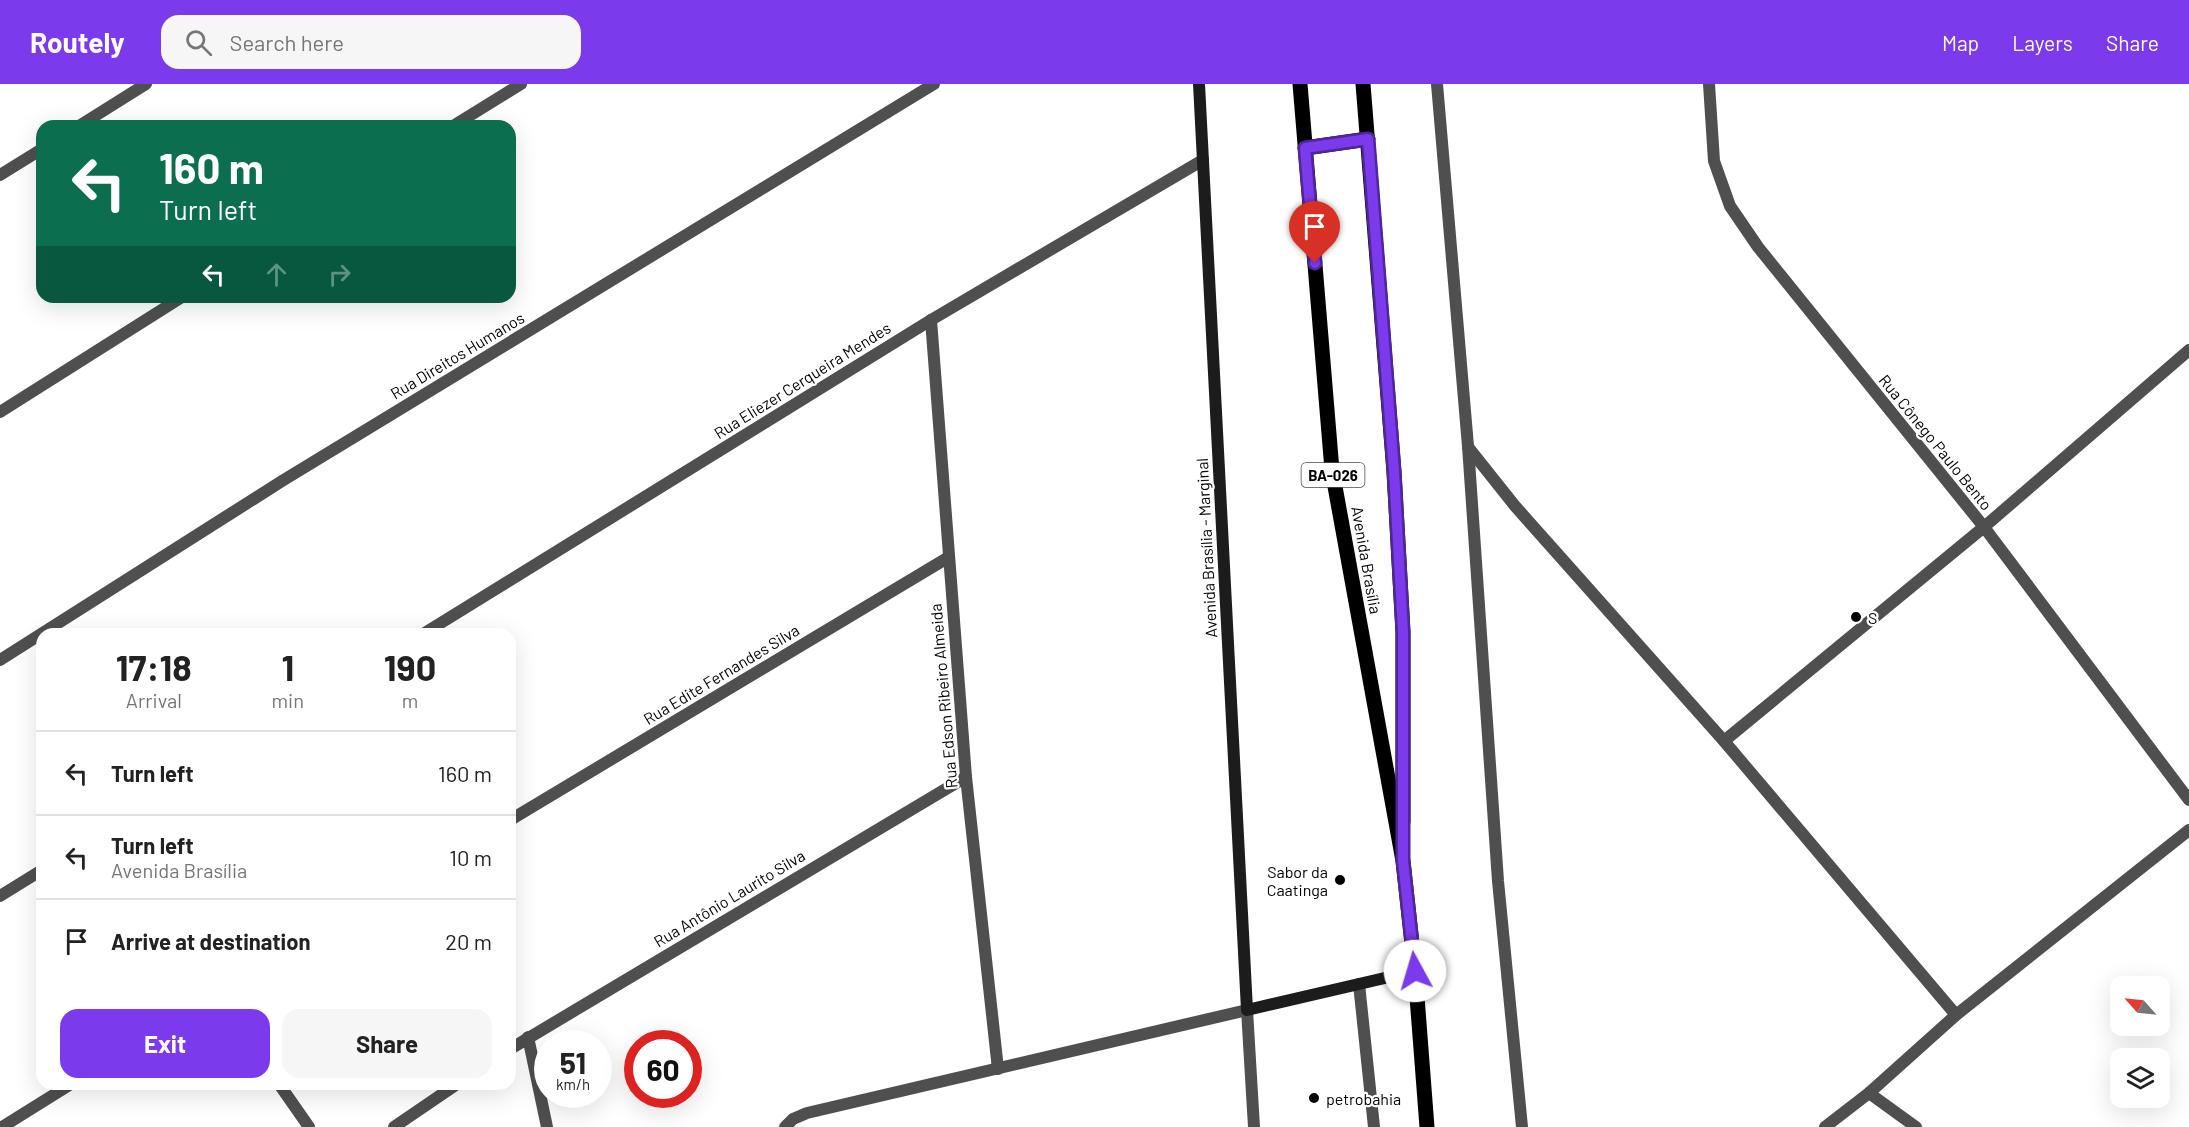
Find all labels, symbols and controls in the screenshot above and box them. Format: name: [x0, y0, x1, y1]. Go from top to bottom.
search box: [161, 15, 581, 69]
text: Routely: [30, 25, 125, 59]
icon: search: [182, 26, 215, 59]
text: Search here: [230, 29, 344, 55]
text: Map: [1942, 30, 1979, 55]
text: Layers: [2012, 30, 2073, 55]
text: Share: [2106, 30, 2159, 55]
text: 160 m: [159, 142, 264, 192]
icon: left: [60, 144, 138, 222]
text: Turn left: [159, 193, 257, 225]
pin: [1289, 201, 1340, 263]
icon: arrive: [1298, 210, 1331, 243]
icon: left: [197, 258, 230, 291]
icon: ahead: [260, 258, 293, 291]
icon: right: [323, 258, 356, 291]
street label: Rua Direitos Humanos: [387, 308, 527, 402]
street label: Rua Eliezer Cerqueira Mendes: [710, 318, 894, 442]
street label: Rua Cônego Paulo Bento: [1875, 370, 1997, 514]
street label: Avenida Brasília - Marginal: [1192, 458, 1220, 638]
road number: BA-026: [1302, 463, 1364, 487]
street label: Avenida Brasília: [1348, 505, 1386, 615]
street label: Rua Edson Ribeiro Almeida: [925, 603, 961, 789]
place label: S: [1868, 608, 1877, 627]
marker: S: [1849, 610, 1863, 624]
street label: Rua Edite Fernandes Silva: [640, 620, 802, 728]
text: 17:18: [116, 645, 192, 688]
text: 1: [281, 645, 294, 688]
text: 190: [384, 645, 436, 688]
text: Arrival: [126, 688, 182, 712]
text: min: [272, 688, 304, 712]
text: m: [402, 688, 418, 712]
icon: left: [60, 757, 93, 790]
text: Turn left: [111, 760, 194, 786]
text: 160 m: [438, 760, 492, 786]
text: Turn left: [111, 832, 194, 858]
icon: left: [60, 841, 93, 874]
text: 10 m: [449, 844, 492, 870]
street label: Rua Antônio Laurito Silva: [650, 845, 808, 951]
text: Avenida Brasília: [111, 858, 247, 882]
place label: Sabor da Caatinga: [1267, 862, 1328, 899]
marker: Sabor da Caatinga: [1333, 873, 1347, 887]
icon: arrive: [60, 925, 93, 958]
text: Arrive at destination: [111, 928, 310, 954]
text: 20 m: [445, 928, 492, 954]
position arrow: [1383, 939, 1447, 1003]
north arrow: [2110, 976, 2170, 1036]
map controls: [2110, 976, 2170, 1108]
button: Exit: [60, 1009, 270, 1078]
button: Share: [282, 1009, 492, 1078]
speed limit sign: 60: [624, 1030, 702, 1108]
text: 51: [560, 1044, 586, 1080]
button: layers: [2110, 1048, 2170, 1108]
text: km/h: [556, 1075, 590, 1093]
place label: petrobahia: [1326, 1089, 1401, 1108]
marker: petrobahia: [1307, 1091, 1321, 1105]

